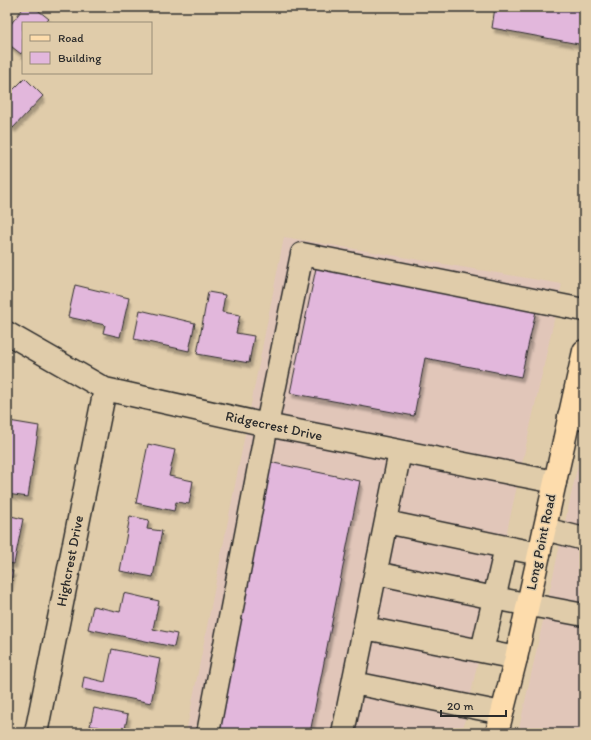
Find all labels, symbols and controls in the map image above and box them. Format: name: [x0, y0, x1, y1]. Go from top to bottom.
legend: [22, 22, 152, 74]
text: Road: [58, 31, 84, 45]
text: Building: [58, 51, 102, 65]
street label: Ridgecrest Drive: [224, 407, 324, 445]
street label: Long Point Road: [523, 492, 560, 591]
street label: Highcrest Drive: [53, 514, 87, 608]
scale bar: [441, 692, 506, 718]
text: 20 m: [447, 699, 474, 713]

